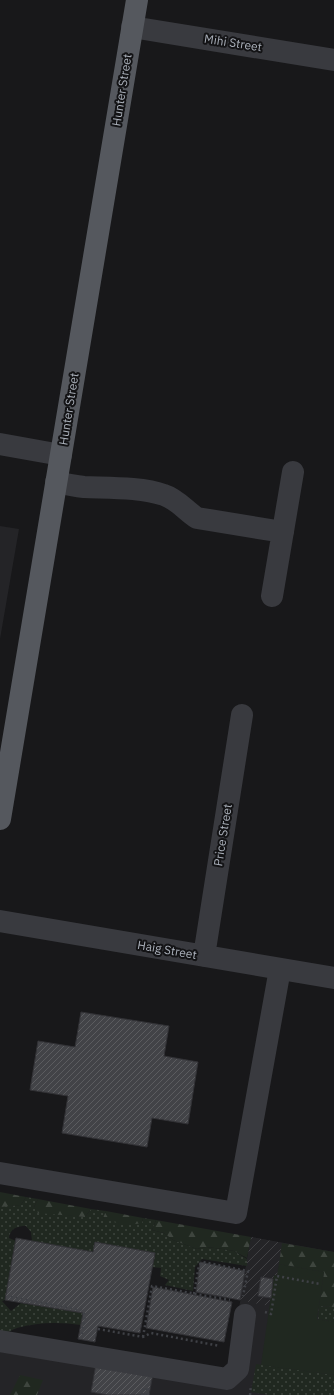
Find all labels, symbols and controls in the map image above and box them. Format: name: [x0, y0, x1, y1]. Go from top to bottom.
street label: Mihi Street: [203, 31, 263, 54]
street label: Hunter Street: [108, 53, 135, 127]
street label: Hunter Street: [55, 372, 82, 446]
street label: Price Street: [210, 803, 235, 867]
street label: Haig Street: [136, 937, 198, 962]

